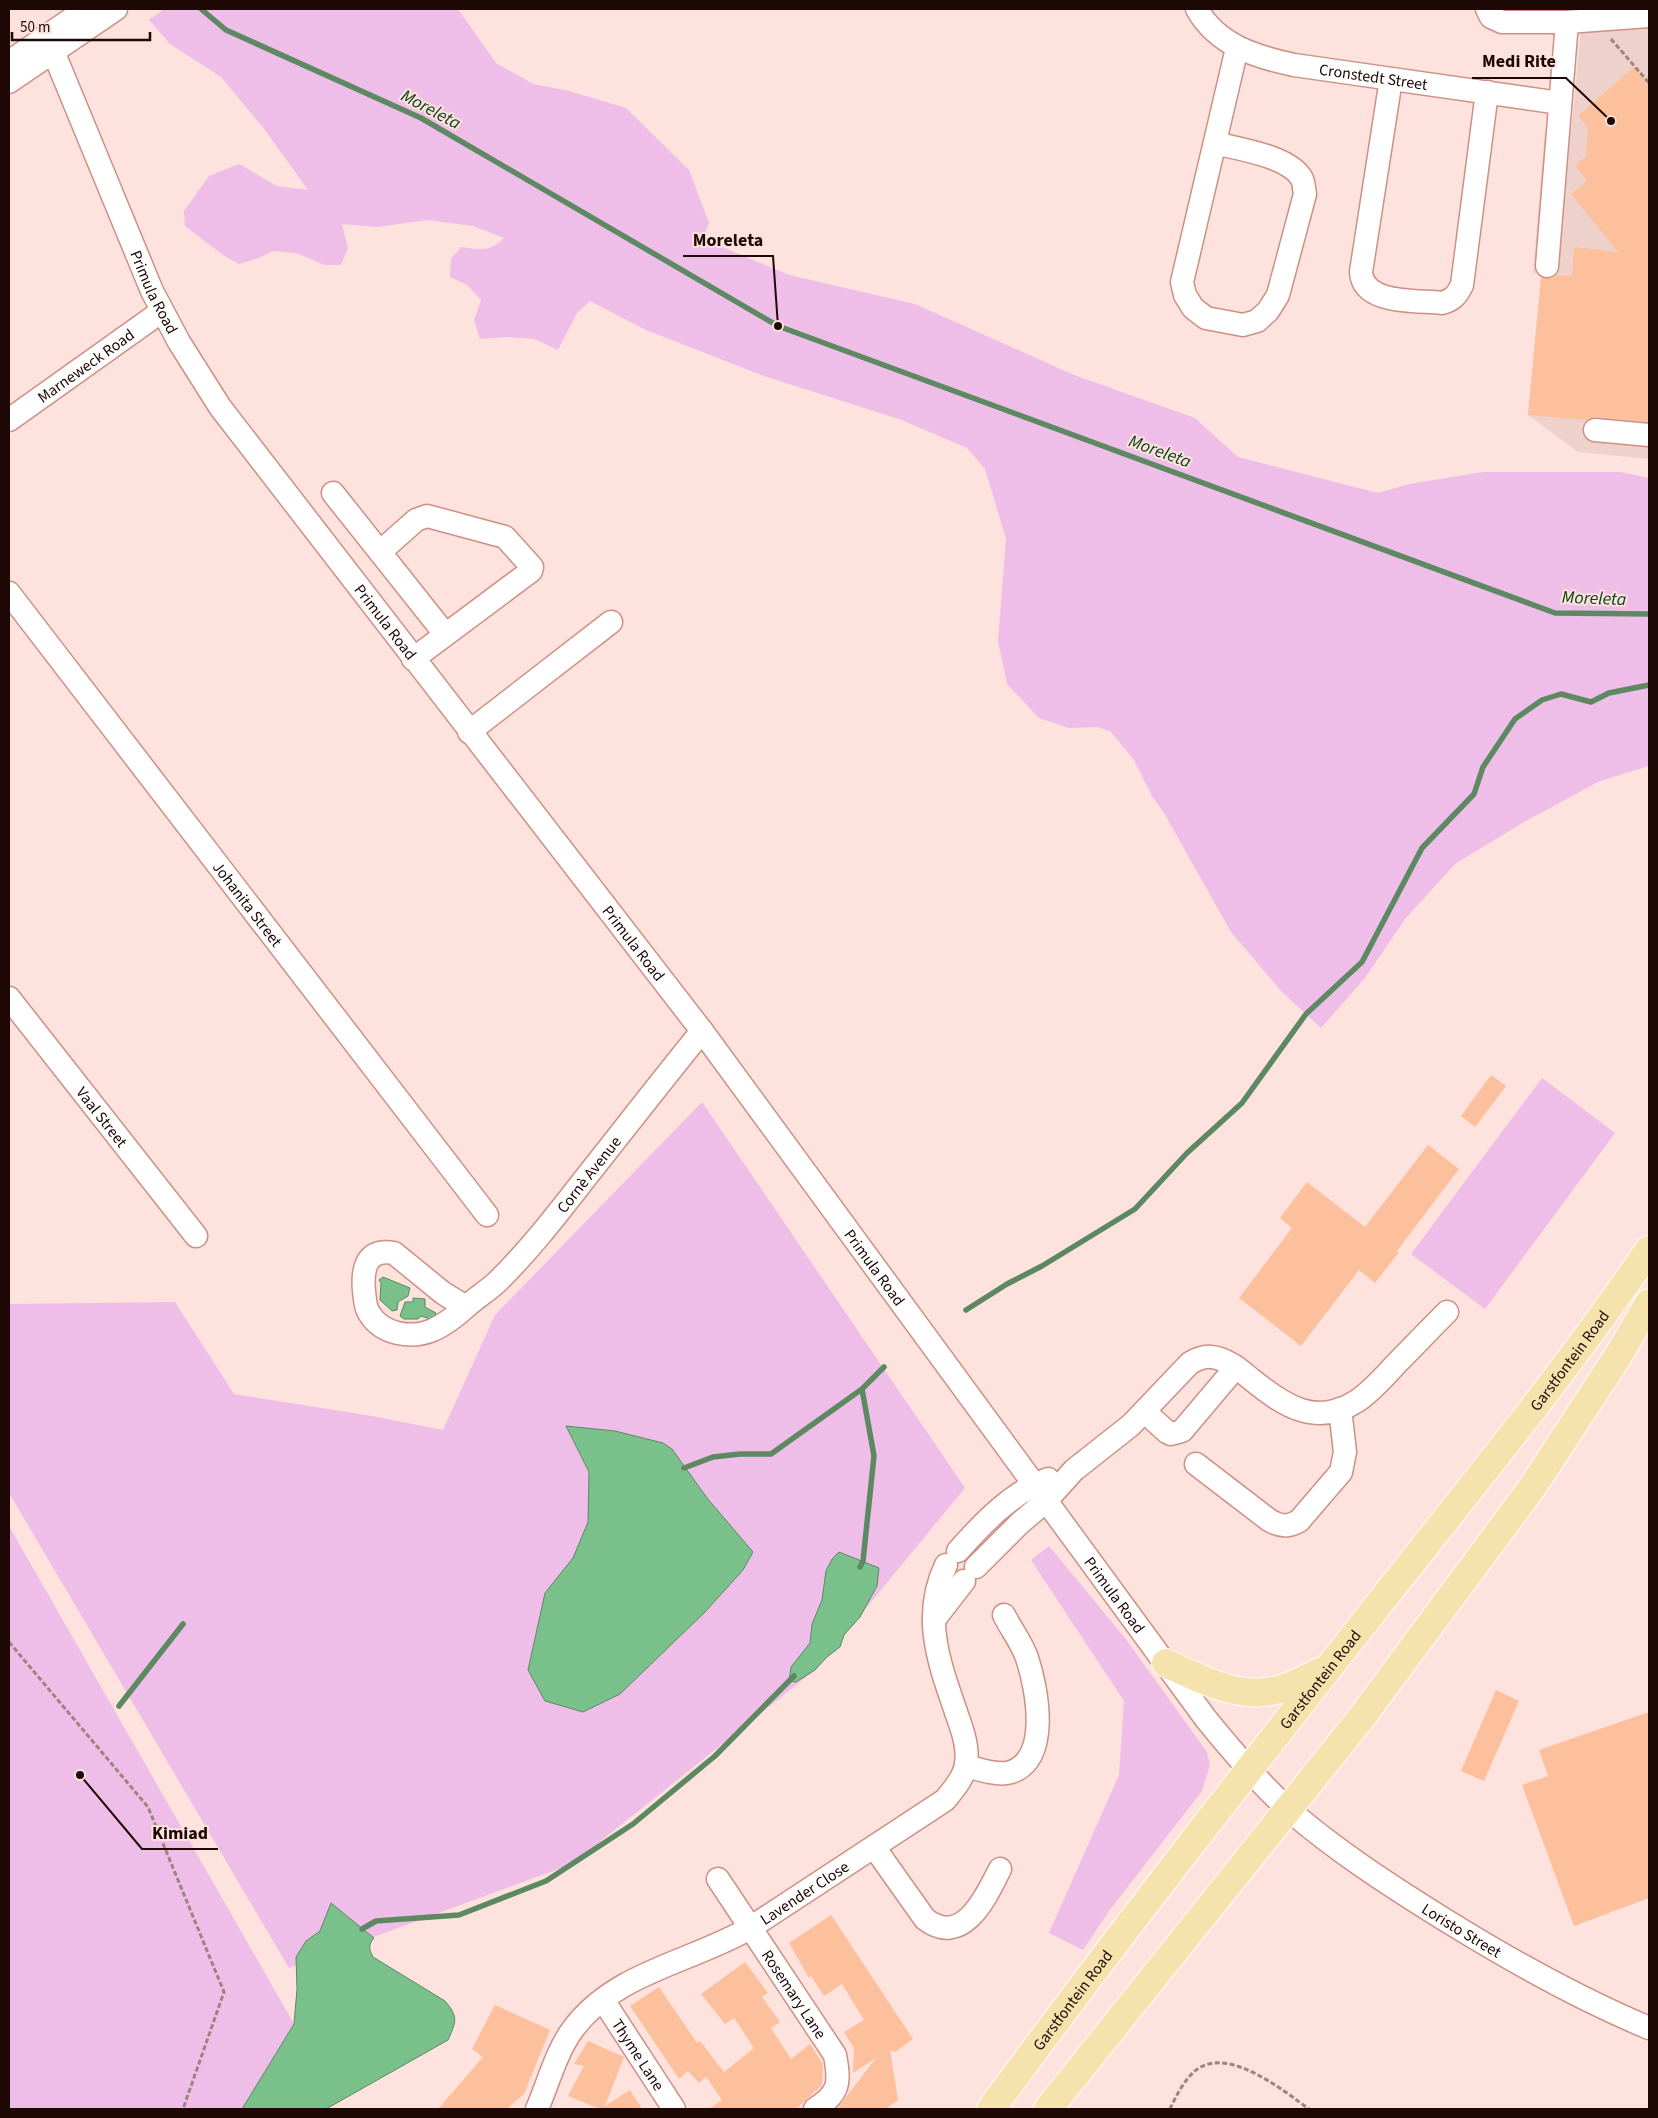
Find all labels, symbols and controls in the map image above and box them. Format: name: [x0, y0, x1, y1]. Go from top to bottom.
scale bar: [12, 10, 150, 42]
text: 50 m: [20, 17, 50, 38]
callout: Medi Rite: [1472, 45, 1566, 78]
text: Medi Rite: [1482, 49, 1556, 74]
street label: Cronstedt Street: [1318, 59, 1429, 96]
water label: Moreleta: [396, 83, 465, 136]
callout: Moreleta: [683, 223, 773, 256]
text: Moreleta: [693, 228, 763, 253]
street label: Primula Road: [124, 247, 183, 338]
street label: Marneweck Road: [33, 324, 139, 408]
water label: Moreleta: [1125, 429, 1195, 474]
street label: Primula Road: [349, 580, 421, 665]
water label: Moreleta: [1561, 585, 1627, 612]
street label: Johanita Street: [207, 857, 287, 952]
street label: Primula Road: [597, 901, 669, 986]
street label: Vaal Street: [71, 1082, 133, 1153]
street label: Cornè Avenue: [552, 1132, 627, 1218]
street label: Primula Road: [839, 1225, 910, 1311]
street label: Garstfontein Road: [1525, 1306, 1615, 1416]
street label: Primula Road: [1079, 1552, 1150, 1638]
street label: Garstfontein Road: [1275, 1626, 1366, 1734]
callout: Kimiad: [142, 1816, 218, 1849]
text: Kimiad: [152, 1821, 208, 1846]
street label: Lavender Close: [756, 1856, 854, 1930]
street label: Loristo Street: [1417, 1898, 1506, 1964]
street label: Rosemary Lane: [756, 1946, 831, 2043]
street label: Garstfontein Road: [1028, 1946, 1118, 2055]
street label: Thyme Lane: [606, 2015, 669, 2095]

